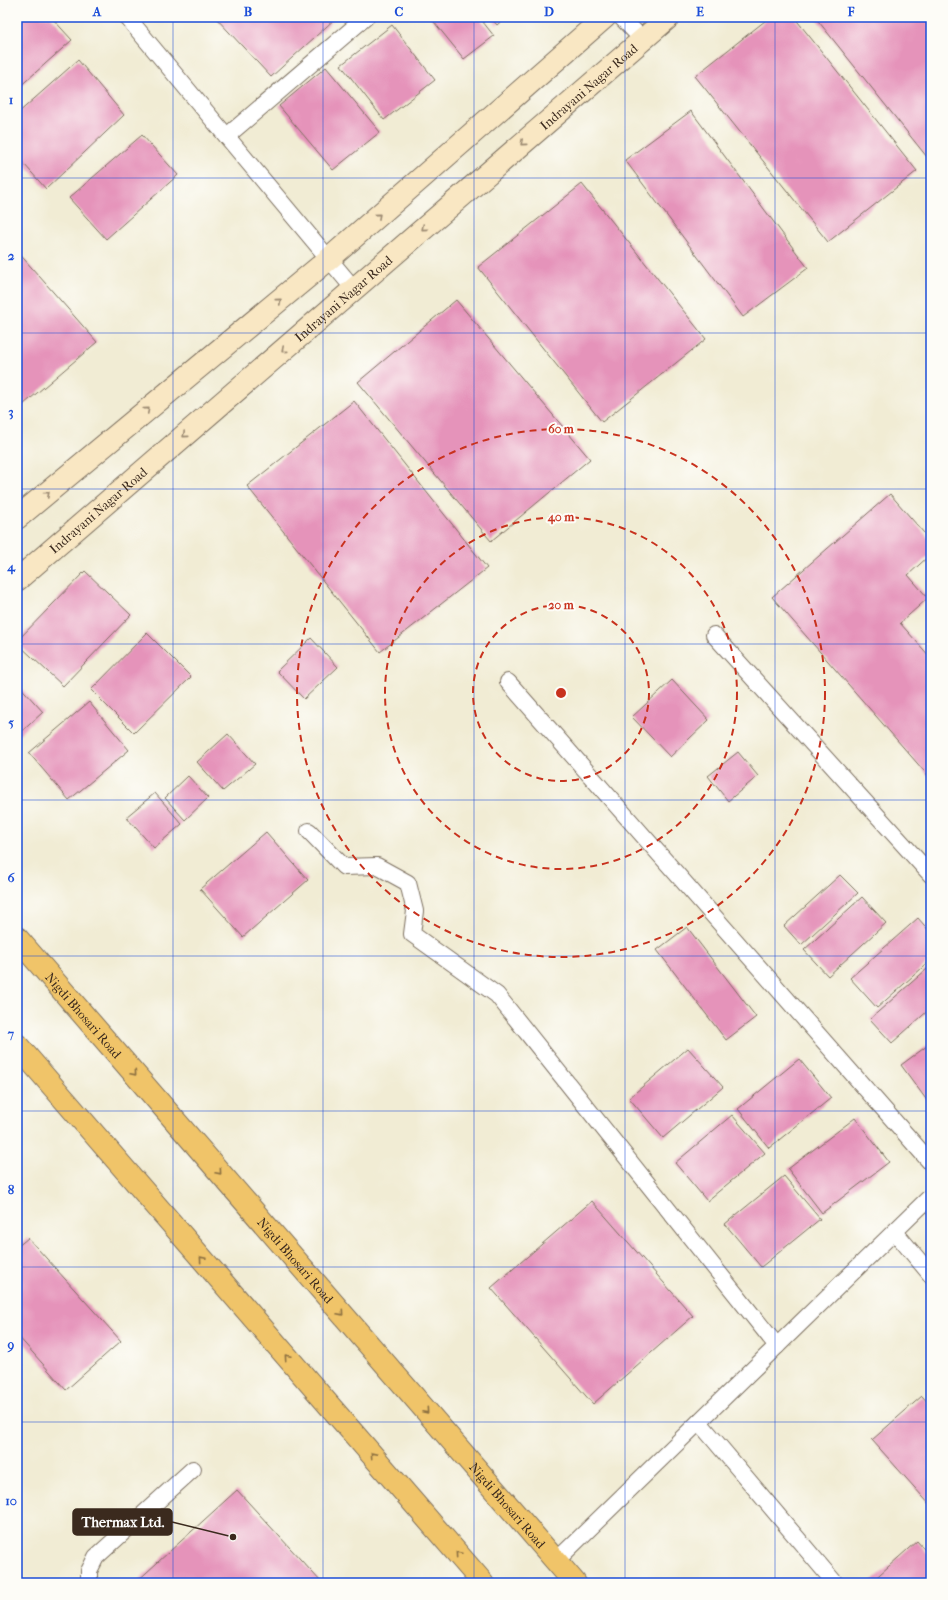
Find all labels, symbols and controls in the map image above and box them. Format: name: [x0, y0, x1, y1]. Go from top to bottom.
text: A: [92, 4, 102, 19]
text: B: [244, 4, 253, 19]
text: C: [395, 4, 404, 19]
text: D: [544, 4, 554, 19]
text: E: [696, 4, 704, 19]
text: F: [847, 4, 855, 19]
street label: Indrayani Nagar Road: [537, 40, 641, 133]
text: 1: [9, 92, 14, 107]
one-way arrow: [520, 139, 528, 146]
one-way arrow: [373, 214, 381, 221]
one-way arrow: [422, 224, 429, 231]
text: 2: [8, 248, 15, 263]
street label: Indrayani Nagar Road: [291, 252, 396, 344]
one-way arrow: [275, 298, 282, 305]
one-way arrow: [281, 345, 288, 352]
text: 3: [8, 404, 14, 420]
one-way arrow: [142, 408, 150, 415]
text: 60 m: [548, 422, 575, 436]
one-way arrow: [183, 430, 190, 437]
street label: Indrayani Nagar Road: [46, 463, 150, 556]
one-way arrow: [42, 491, 50, 498]
text: 40 m: [547, 510, 575, 525]
text: 4: [6, 559, 16, 575]
text: 20 m: [548, 598, 575, 612]
centre of rings: [554, 686, 568, 700]
text: 5: [8, 715, 14, 730]
text: 6: [7, 870, 15, 885]
street label: Nigdi Bhosari Road: [43, 969, 125, 1062]
text: 7: [7, 1026, 15, 1041]
one-way arrow: [129, 1069, 136, 1076]
one-way arrow: [214, 1167, 222, 1175]
text: 8: [8, 1182, 15, 1197]
street label: Nigdi Bhosari Road: [255, 1214, 337, 1307]
one-way arrow: [200, 1256, 207, 1264]
one-way arrow: [336, 1308, 343, 1315]
text: 9: [7, 1337, 15, 1353]
one-way arrow: [285, 1354, 292, 1362]
one-way arrow: [421, 1406, 428, 1414]
one-way arrow: [370, 1453, 377, 1460]
street label: Nigdi Bhosari Road: [467, 1459, 549, 1552]
text: 10: [5, 1493, 17, 1508]
callout: Thermax Ltd.: [73, 1509, 172, 1535]
text: Thermax Ltd.: [81, 1514, 165, 1531]
one-way arrow: [455, 1551, 462, 1558]

